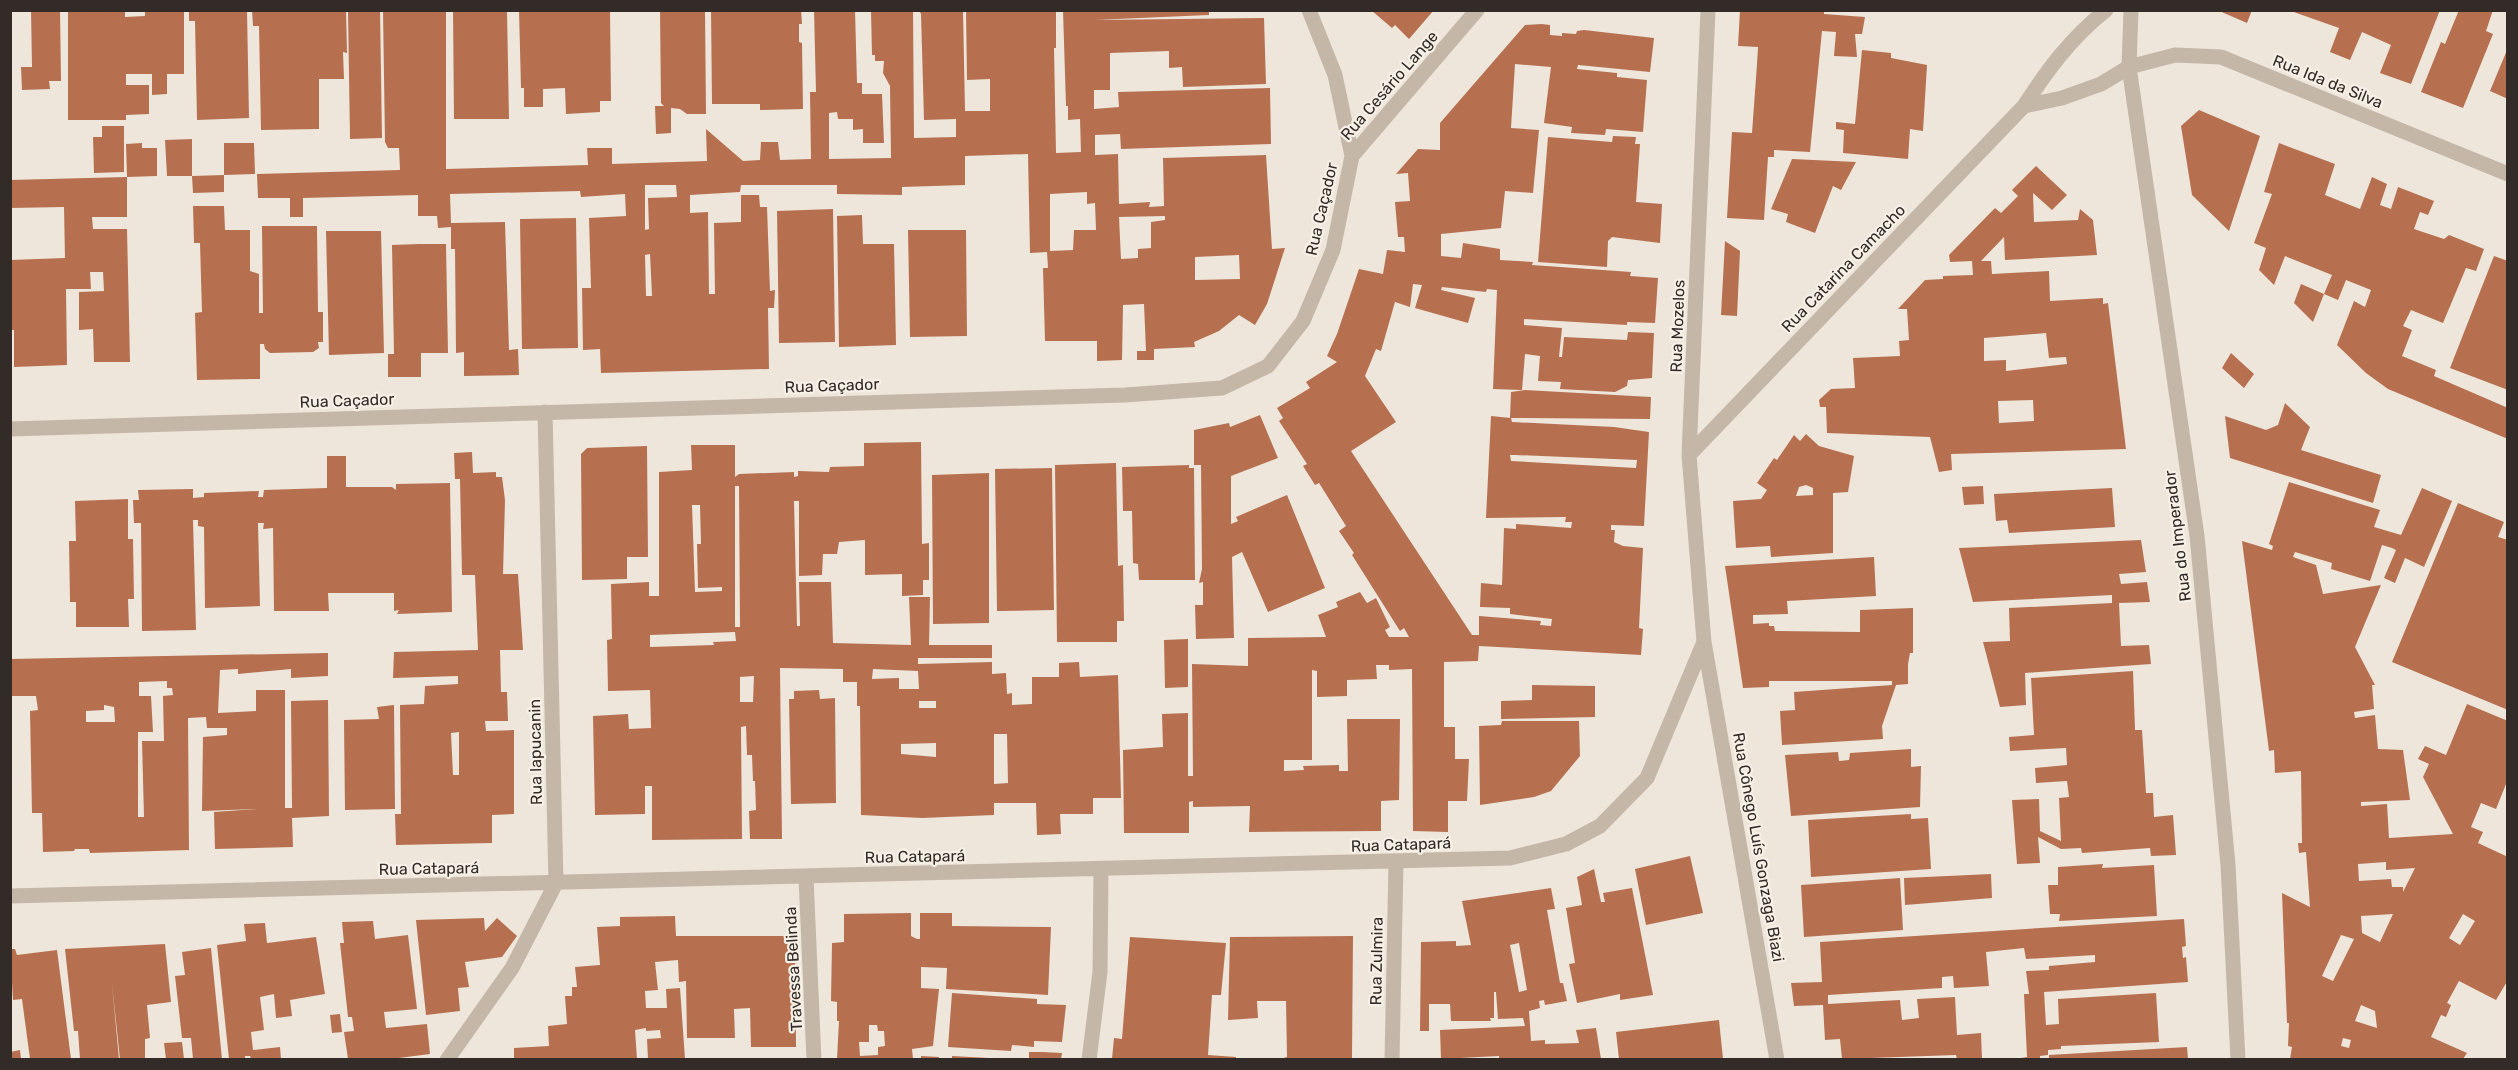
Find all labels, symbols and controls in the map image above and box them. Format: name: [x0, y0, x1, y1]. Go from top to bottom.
street label: Rua Cesário Lange: [1337, 27, 1442, 144]
street label: Rua Ida da Silva: [2270, 51, 2386, 112]
street label: Rua Caçador: [1302, 161, 1341, 257]
street label: Rua Catarina Camacho: [1777, 201, 1909, 336]
street label: Rua Mozelos: [1666, 279, 1689, 373]
street label: Rua Caçador: [784, 374, 880, 397]
street label: Rua Caçador: [299, 389, 395, 412]
street label: Rua do Imperador: [2160, 469, 2195, 603]
street label: Rua Iapucanin: [525, 699, 546, 805]
street label: Rua Cônego Luís Gonzaga Biazi: [1729, 731, 1788, 963]
street label: Rua Catapará: [1350, 833, 1452, 856]
street label: Rua Catapará: [865, 846, 965, 867]
street label: Rua Catapará: [379, 858, 479, 879]
street label: Travessa Belinda: [781, 906, 806, 1032]
street label: Rua Zulmira: [1366, 917, 1387, 1005]

